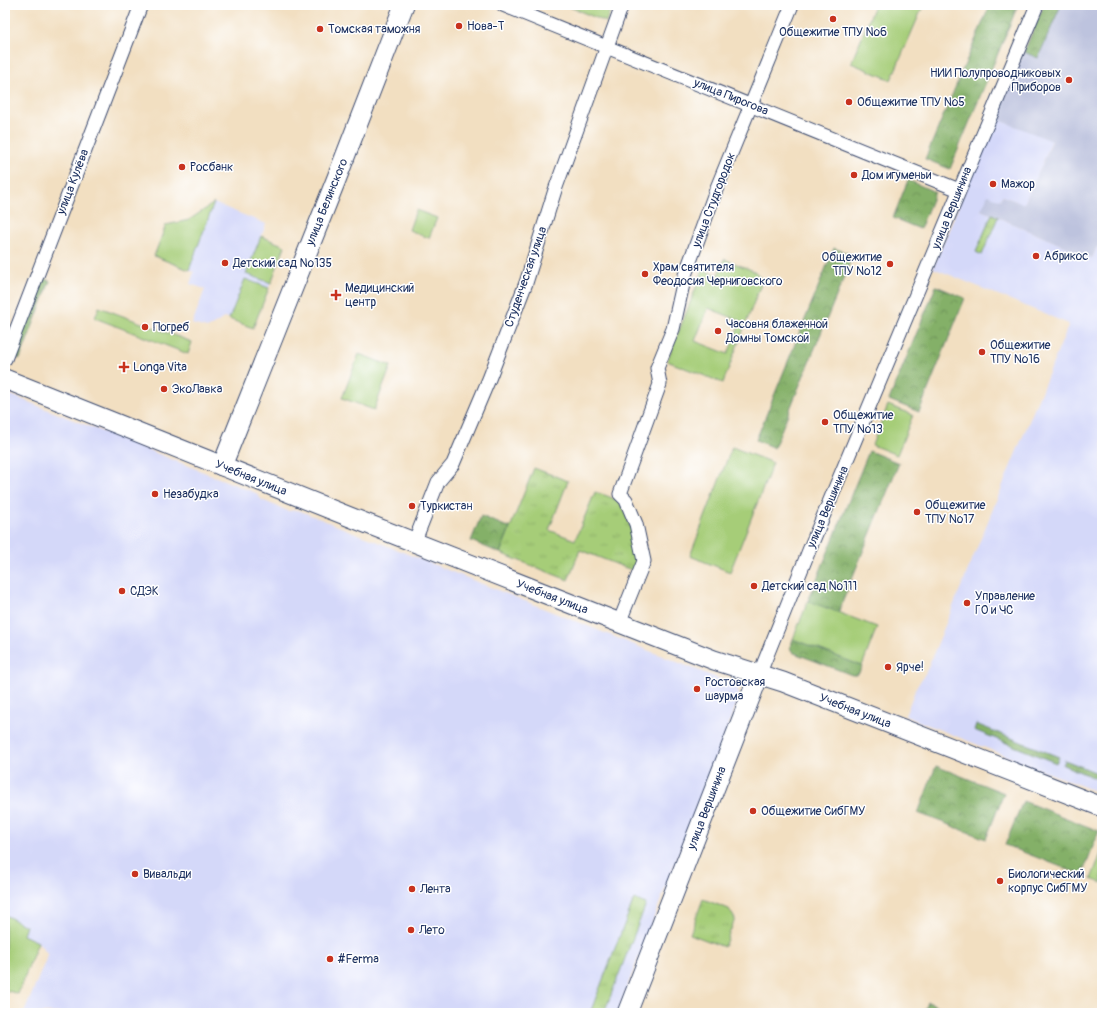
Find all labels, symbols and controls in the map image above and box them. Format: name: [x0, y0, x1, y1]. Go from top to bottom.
marker: Общежитие ТПУ №6: [828, 14, 838, 24]
place label: Нова-Т: [467, 19, 505, 34]
marker: Нова-Т: [454, 21, 464, 31]
place label: Томская таможня: [328, 22, 421, 37]
marker: Томская таможня: [315, 24, 325, 34]
place label: Общежитие ТПУ №6: [779, 25, 887, 40]
place label: НИИ Полупроводниковых Приборов: [930, 66, 1061, 95]
street label: улица Пирогова: [691, 75, 771, 119]
marker: НИИ Полупроводниковых Приборов: [1064, 75, 1074, 85]
place label: Общежитие ТПУ №5: [857, 95, 965, 110]
marker: Общежитие ТПУ №5: [844, 97, 854, 107]
street label: улица Кулёва: [53, 147, 92, 218]
street label: улица Студгородок: [689, 150, 739, 251]
street label: улица Белинского: [302, 156, 351, 249]
place label: Росбанк: [190, 160, 233, 175]
marker: Росбанк: [177, 162, 187, 172]
street label: улица Вершинина: [928, 164, 976, 252]
place label: Дом игуменьи: [861, 168, 932, 183]
marker: Дом игуменьи: [849, 170, 859, 180]
place label: Мажор: [1001, 177, 1035, 192]
marker: Мажор: [988, 179, 998, 189]
street label: Студенческая улица: [502, 224, 550, 329]
place label: Абрикос: [1044, 249, 1088, 264]
place label: Общежитие ТПУ №12: [822, 250, 882, 279]
marker: Абрикос: [1031, 251, 1041, 261]
place label: Детский сад №135: [232, 256, 332, 271]
marker: Детский сад №135: [220, 258, 230, 268]
marker: Общежитие ТПУ №12: [885, 259, 895, 269]
place label: Храм святителя Феодосия Черниговского: [653, 260, 783, 289]
marker: Храм святителя Феодосия Черниговского: [640, 269, 650, 279]
place label: Медицинский центр: [345, 281, 415, 310]
marker: Медицинский центр: [330, 289, 342, 301]
place label: Часовня блаженной Домны Томской: [725, 317, 828, 346]
place label: Погреб: [153, 320, 189, 335]
marker: Погреб: [140, 322, 150, 332]
marker: Часовня блаженной Домны Томской: [713, 326, 723, 336]
place label: Общежитие ТПУ №16: [990, 338, 1050, 367]
marker: Общежитие ТПУ №16: [977, 347, 987, 357]
place label: Longa Vita: [133, 360, 187, 375]
marker: Longa Vita: [118, 361, 130, 373]
place label: ЭкоЛавка: [172, 382, 223, 397]
marker: ЭкоЛавка: [159, 384, 169, 394]
place label: Общежитие ТПУ №13: [833, 408, 893, 437]
marker: Общежитие ТПУ №13: [820, 417, 830, 427]
street label: Учебная улица: [213, 457, 289, 499]
street label: улица Вершинина: [804, 463, 852, 551]
place label: Незабудка: [163, 487, 219, 502]
marker: Незабудка: [150, 489, 160, 499]
place label: Общежитие ТПУ №17: [925, 498, 985, 527]
place label: Туркистан: [420, 499, 472, 514]
marker: Туркистан: [407, 501, 417, 511]
marker: Общежитие ТПУ №17: [912, 507, 922, 517]
street label: Учебная улица: [514, 576, 590, 618]
place label: Детский сад №111: [761, 579, 857, 594]
marker: Детский сад №111: [749, 581, 759, 591]
place label: СДЭК: [130, 584, 159, 599]
marker: СДЭК: [117, 586, 127, 596]
place label: Управление ГО и ЧС: [975, 589, 1035, 618]
marker: Управление ГО и ЧС: [962, 598, 972, 608]
place label: Ярче!: [896, 660, 924, 675]
marker: Ярче!: [883, 662, 893, 672]
place label: Ростовская шаурма: [705, 675, 765, 704]
marker: Ростовская шаурма: [692, 684, 702, 694]
street label: Учебная улица: [817, 690, 893, 732]
street label: улица Вершинина: [684, 764, 730, 853]
place label: Общежитие СибГМУ: [761, 804, 865, 819]
marker: Общежитие СибГМУ: [748, 806, 758, 816]
place label: Вивальди: [143, 867, 192, 882]
place label: Биологический корпус СибГМУ: [1008, 867, 1087, 896]
marker: Вивальди: [130, 869, 140, 879]
marker: Биологический корпус СибГМУ: [995, 876, 1005, 886]
place label: Лента: [419, 882, 451, 897]
marker: Лента: [407, 884, 417, 894]
place label: Лето: [418, 923, 445, 938]
marker: Лето: [406, 925, 416, 935]
place label: #Ferma: [337, 952, 379, 967]
marker: #Ferma: [325, 954, 335, 964]

